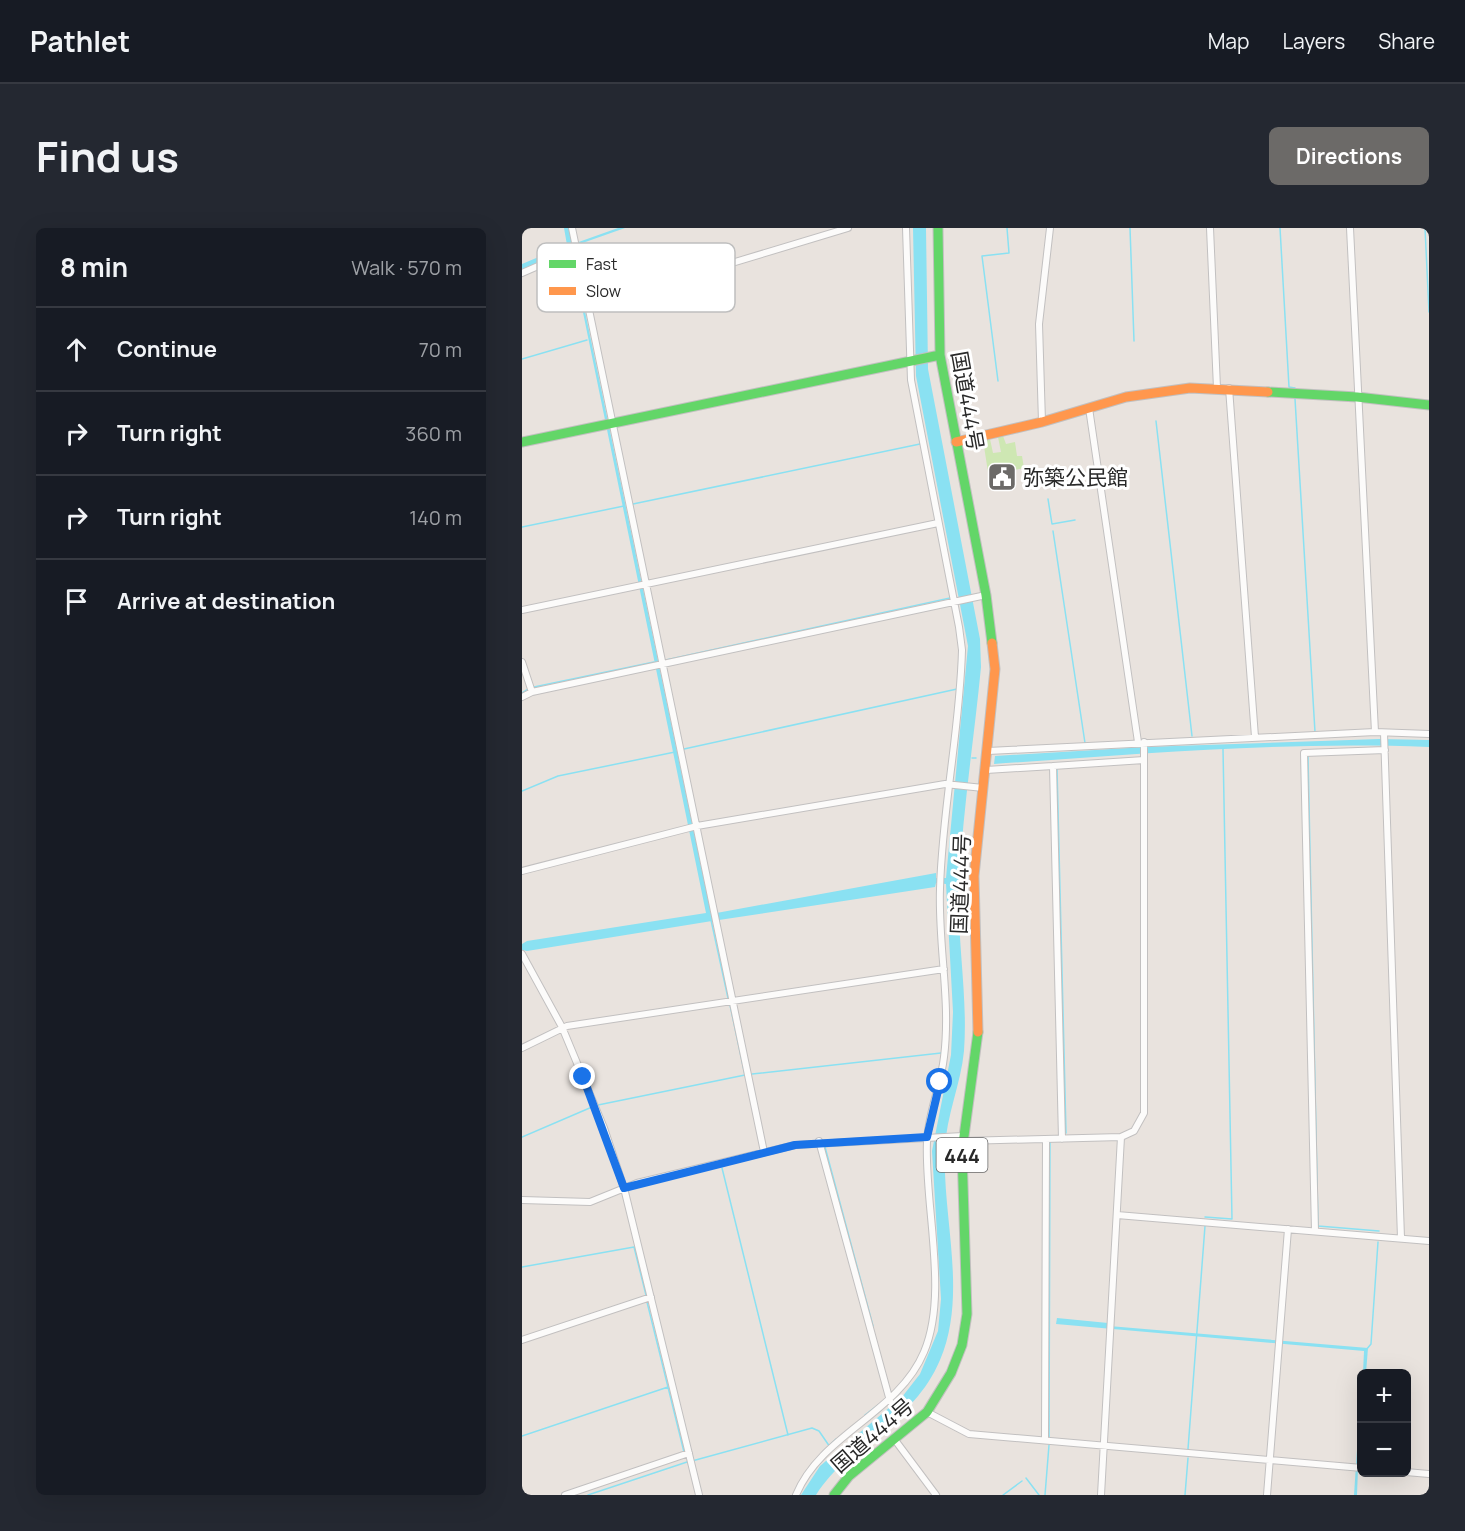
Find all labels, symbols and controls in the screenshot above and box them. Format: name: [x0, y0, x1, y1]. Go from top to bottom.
text: Pathlet: [30, 22, 130, 60]
text: Map: [1208, 27, 1249, 55]
text: Layers: [1282, 27, 1345, 55]
text: Share: [1378, 27, 1435, 55]
text: Find us: [36, 127, 179, 185]
button: Directions: [1269, 127, 1429, 185]
legend: [537, 243, 735, 312]
text: 8 min: [60, 249, 128, 285]
text: Fast: [586, 253, 617, 275]
text: Walk · 570 m: [351, 254, 462, 281]
text: Slow: [586, 280, 621, 302]
icon: ahead: [60, 333, 93, 366]
text: Continue: [117, 334, 217, 364]
text: 70 m: [419, 336, 462, 363]
street label: 国道444号: [945, 349, 991, 453]
icon: right: [60, 417, 93, 450]
text: Turn right: [117, 418, 222, 448]
text: 360 m: [405, 420, 462, 447]
public building icon: 弥築公民館: [986, 461, 1018, 493]
place label: 弥築公民館: [1023, 463, 1128, 491]
icon: right: [60, 501, 93, 534]
text: Turn right: [117, 502, 222, 532]
text: 140 m: [409, 504, 462, 531]
icon: arrive: [60, 585, 93, 618]
text: Arrive at destination: [117, 586, 335, 616]
street label: 国道444号: [944, 833, 976, 935]
route end: [569, 1063, 595, 1089]
route start: [926, 1068, 952, 1094]
road number: 444: [936, 1138, 988, 1172]
map controls: [1357, 1369, 1411, 1477]
button: +: [1357, 1369, 1411, 1423]
street label: 国道444号: [825, 1391, 919, 1479]
button: −: [1357, 1423, 1411, 1477]

